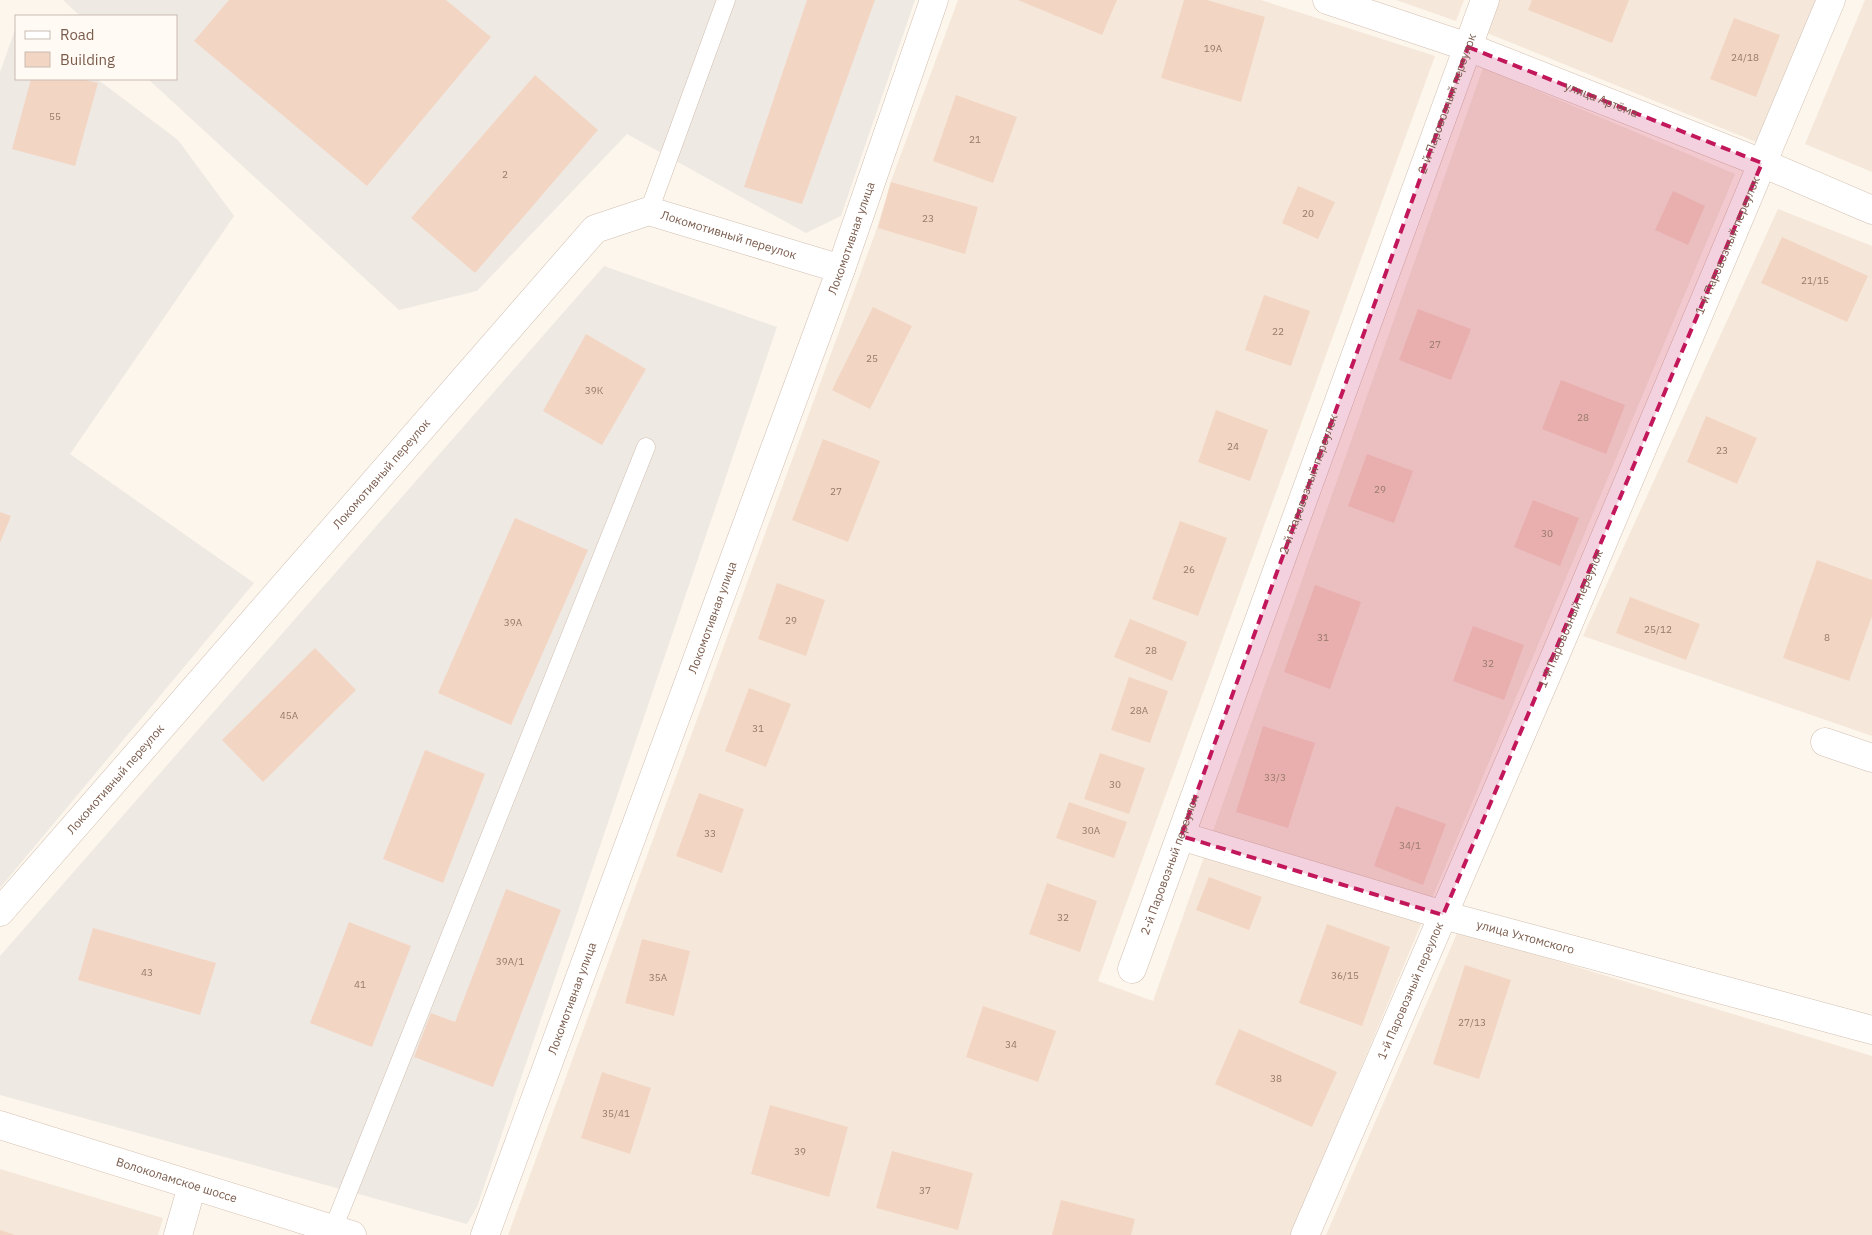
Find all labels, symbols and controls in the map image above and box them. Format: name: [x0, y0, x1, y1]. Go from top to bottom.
legend: [15, 15, 178, 80]
text: Road: [60, 25, 95, 44]
street label: 2-й Паровозный переулок: [1414, 31, 1479, 176]
house number: 19А: [1204, 42, 1223, 55]
text: Building: [60, 50, 115, 69]
house number: 24/18: [1731, 51, 1759, 64]
street label: улица Артёма: [1563, 78, 1641, 121]
house number: 55: [49, 110, 61, 123]
house number: 21: [969, 133, 981, 146]
house number: 2: [502, 168, 508, 181]
street label: 1-й Паровозный переулок: [1692, 174, 1763, 317]
street label: Локомотивная улица: [824, 179, 878, 297]
street label: Локомотивный переулок: [659, 207, 799, 262]
house number: 20: [1302, 207, 1314, 220]
house number: 23: [922, 212, 934, 225]
house number: 21/15: [1801, 274, 1829, 287]
house number: 22: [1272, 325, 1284, 338]
house number: 27: [1429, 338, 1441, 351]
house number: 25: [866, 352, 878, 365]
house number: 39К: [585, 384, 604, 397]
street label: 2-й Паровозный переулок: [1276, 411, 1341, 556]
house number: 28: [1577, 411, 1589, 424]
street label: Локомотивный переулок: [329, 415, 434, 532]
house number: 24: [1227, 440, 1239, 453]
house number: 23: [1716, 444, 1728, 457]
house number: 29: [1374, 483, 1386, 496]
house number: 27: [830, 485, 842, 498]
house number: 30: [1541, 527, 1553, 540]
street label: 1-й Паровозный переулок: [1534, 547, 1606, 690]
street label: Локомотивная улица: [685, 559, 740, 676]
house number: 26: [1183, 563, 1195, 576]
house number: 29: [785, 614, 797, 627]
house number: 39А: [504, 616, 523, 629]
house number: 25/12: [1644, 623, 1672, 636]
house number: 31: [1317, 631, 1329, 644]
house number: 8: [1824, 631, 1830, 644]
house number: 28: [1145, 644, 1157, 657]
house number: 32: [1482, 657, 1494, 670]
house number: 28А: [1130, 704, 1149, 717]
house number: 45А: [280, 709, 299, 722]
street label: Локомотивный переулок: [63, 721, 167, 837]
house number: 31: [752, 722, 764, 735]
house number: 33/3: [1264, 771, 1286, 784]
house number: 30: [1109, 778, 1121, 791]
street label: 2-й Паровозный переулок: [1137, 792, 1202, 937]
house number: 30А: [1082, 824, 1101, 837]
house number: 33: [704, 827, 716, 840]
house number: 34/1: [1399, 839, 1421, 852]
house number: 32: [1057, 911, 1069, 924]
street label: улица Ухтомского: [1475, 916, 1576, 957]
street label: 1-й Паровозный переулок: [1374, 919, 1446, 1062]
street label: Локомотивная улица: [544, 940, 599, 1057]
house number: 39А/1: [496, 955, 524, 968]
house number: 43: [141, 966, 153, 979]
house number: 36/15: [1331, 969, 1359, 982]
house number: 35А: [649, 971, 668, 984]
house number: 41: [354, 978, 366, 991]
house number: 27/13: [1458, 1016, 1486, 1029]
house number: 34: [1005, 1038, 1017, 1051]
house number: 38: [1270, 1072, 1282, 1085]
house number: 35/41: [602, 1107, 630, 1120]
house number: 39: [794, 1145, 806, 1158]
street label: Волоколамское шоссе: [114, 1154, 240, 1206]
house number: 37: [919, 1184, 931, 1197]

